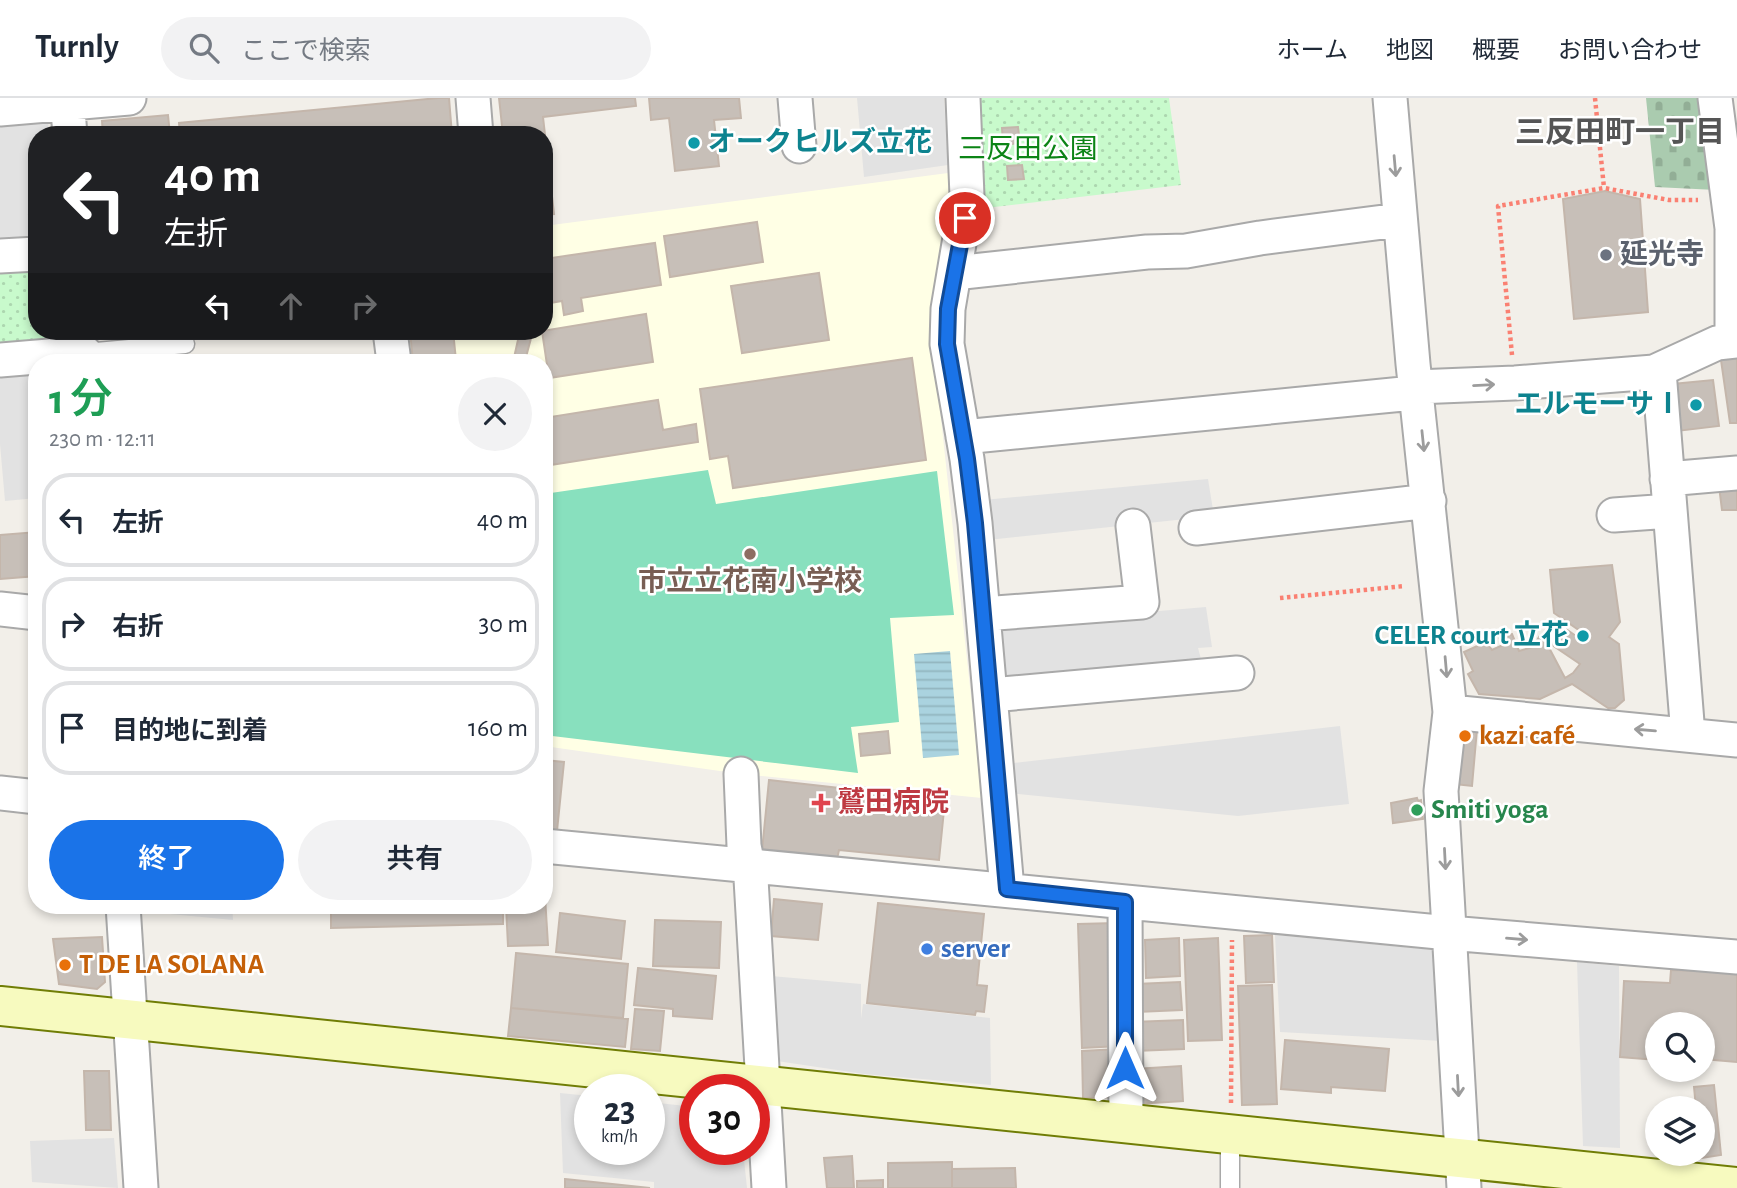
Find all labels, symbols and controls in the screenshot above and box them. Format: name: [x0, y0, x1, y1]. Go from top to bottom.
search box: [161, 17, 651, 80]
icon: search: [185, 29, 223, 67]
text: Turnly: [35, 31, 119, 64]
text: ここで検索: [241, 38, 371, 64]
text: ホーム: [1277, 39, 1348, 63]
text: 地図: [1386, 39, 1434, 63]
text: 概要: [1472, 39, 1520, 63]
text: お問い合わせ: [1558, 39, 1702, 63]
district label: 三反田町一丁目: [1515, 117, 1725, 148]
place label: オークヒルズ立花: [708, 126, 932, 157]
marker: オークヒルズ立花: [686, 135, 702, 151]
park label: 三反田公園: [958, 135, 1098, 164]
text: 40 m: [164, 152, 261, 201]
icon: left: [49, 154, 140, 245]
one-way arrow: [1389, 154, 1402, 177]
pin: [935, 188, 995, 248]
icon: arrive: [946, 199, 984, 237]
text: 左折: [164, 218, 228, 250]
place label: 延光寺: [1620, 238, 1704, 269]
marker: 延光寺: [1598, 247, 1614, 263]
icon: left: [199, 287, 237, 325]
icon: ahead: [272, 287, 310, 325]
icon: right: [345, 287, 383, 325]
button: close: [458, 377, 532, 451]
one-way arrow: [1472, 378, 1495, 391]
text: 1 分: [49, 379, 112, 421]
place label: エルモーサⅠ: [1515, 390, 1682, 419]
marker: エルモーサⅠ: [1688, 397, 1704, 413]
text: 230 m · 12:11: [49, 428, 156, 451]
one-way arrow: [1416, 429, 1429, 452]
icon: left: [53, 501, 91, 539]
text: 40 m: [477, 507, 528, 533]
text: 左折: [112, 510, 164, 536]
marker: 市立立花南小学校: [742, 546, 758, 562]
place label: 市立立花南小学校: [638, 566, 862, 596]
icon: right: [53, 605, 91, 643]
text: 30 m: [478, 611, 528, 637]
text: 右折: [112, 614, 164, 640]
place label: CELER court 立花: [1375, 620, 1569, 650]
marker: CELER court 立花: [1575, 628, 1591, 644]
one-way arrow: [1440, 656, 1453, 678]
icon: arrive: [53, 709, 91, 747]
text: 160 m: [468, 715, 528, 741]
text: 目的地に到着: [112, 718, 268, 744]
place label: kazi café: [1479, 722, 1575, 750]
one-way arrow: [1634, 724, 1657, 737]
marker: kazi café: [1457, 728, 1473, 744]
place label: 鷲田病院: [837, 786, 949, 817]
marker: 鷲田病院: [811, 793, 831, 813]
place label: Smiti yoga: [1431, 796, 1549, 824]
marker: Smiti yoga: [1409, 802, 1425, 818]
button: 終了: [49, 820, 284, 900]
button: 共有: [298, 820, 532, 900]
one-way arrow: [1438, 847, 1451, 870]
one-way arrow: [1505, 933, 1528, 946]
place label: server: [941, 935, 1010, 963]
marker: server: [919, 941, 935, 957]
place label: T DE LA SOLANA: [79, 951, 265, 979]
marker: T DE LA SOLANA: [57, 957, 73, 973]
map controls: [1645, 1012, 1715, 1166]
button: search: [1645, 1012, 1715, 1082]
position arrow: [1088, 1031, 1162, 1105]
speed limit sign: 30: [679, 1074, 770, 1165]
one-way arrow: [1452, 1074, 1465, 1097]
text: 23: [604, 1093, 635, 1128]
button: layers: [1645, 1096, 1715, 1166]
text: km/h: [601, 1128, 638, 1146]

